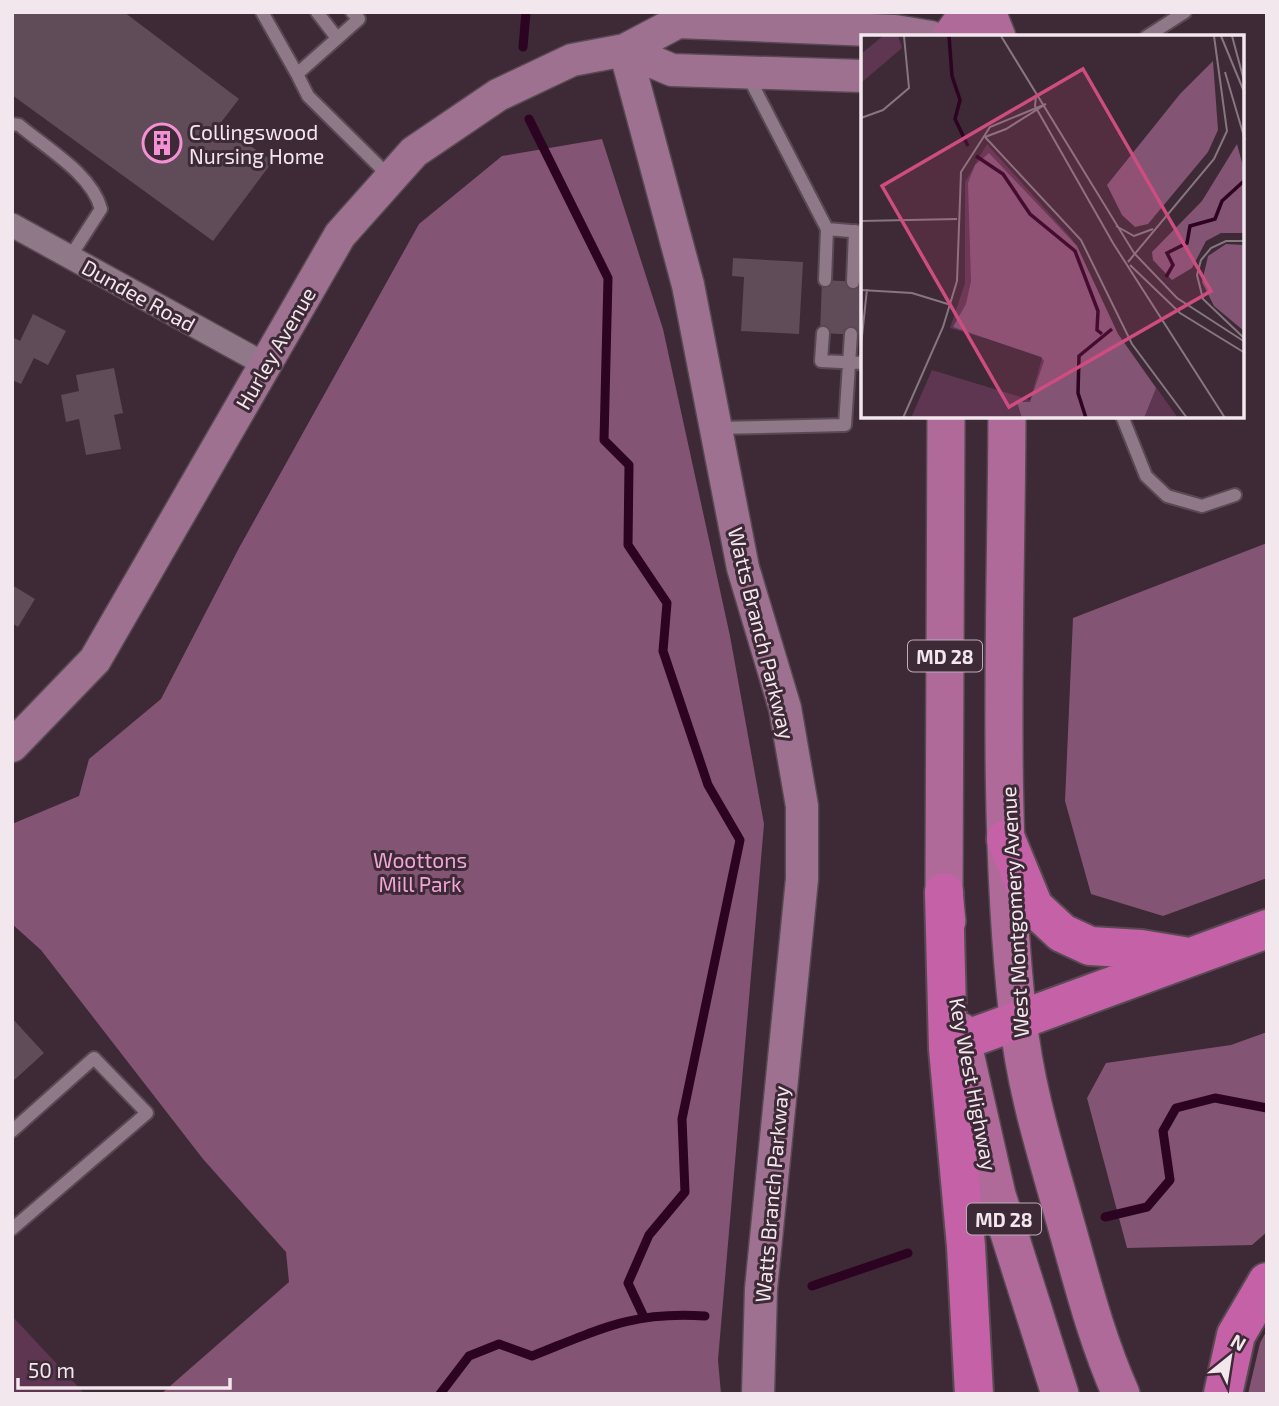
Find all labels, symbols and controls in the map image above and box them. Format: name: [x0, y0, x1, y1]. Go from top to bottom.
inset map: [861, 35, 1244, 418]
place label: Collingswood Nursing Home: [189, 119, 324, 168]
building icon: Collingswood Nursing Home: [141, 122, 183, 164]
street label: Dundee Road: [78, 254, 200, 336]
street label: Hurley Avenue: [230, 282, 320, 414]
street label: Watts Branch Parkway: [724, 524, 800, 742]
road number: MD 28: [908, 640, 982, 671]
street label: West Montgomery Avenue: [995, 786, 1033, 1038]
park label: Woottons Mill Park: [373, 847, 467, 896]
street label: Key West Highway: [945, 995, 1003, 1173]
street label: Watts Branch Parkway: [749, 1084, 793, 1304]
road number: MD 28: [967, 1204, 1041, 1234]
north arrow: [1195, 1322, 1265, 1392]
text: N: [1227, 1328, 1250, 1355]
scale bar: [18, 1346, 229, 1390]
text: 50 m: [28, 1357, 75, 1382]

